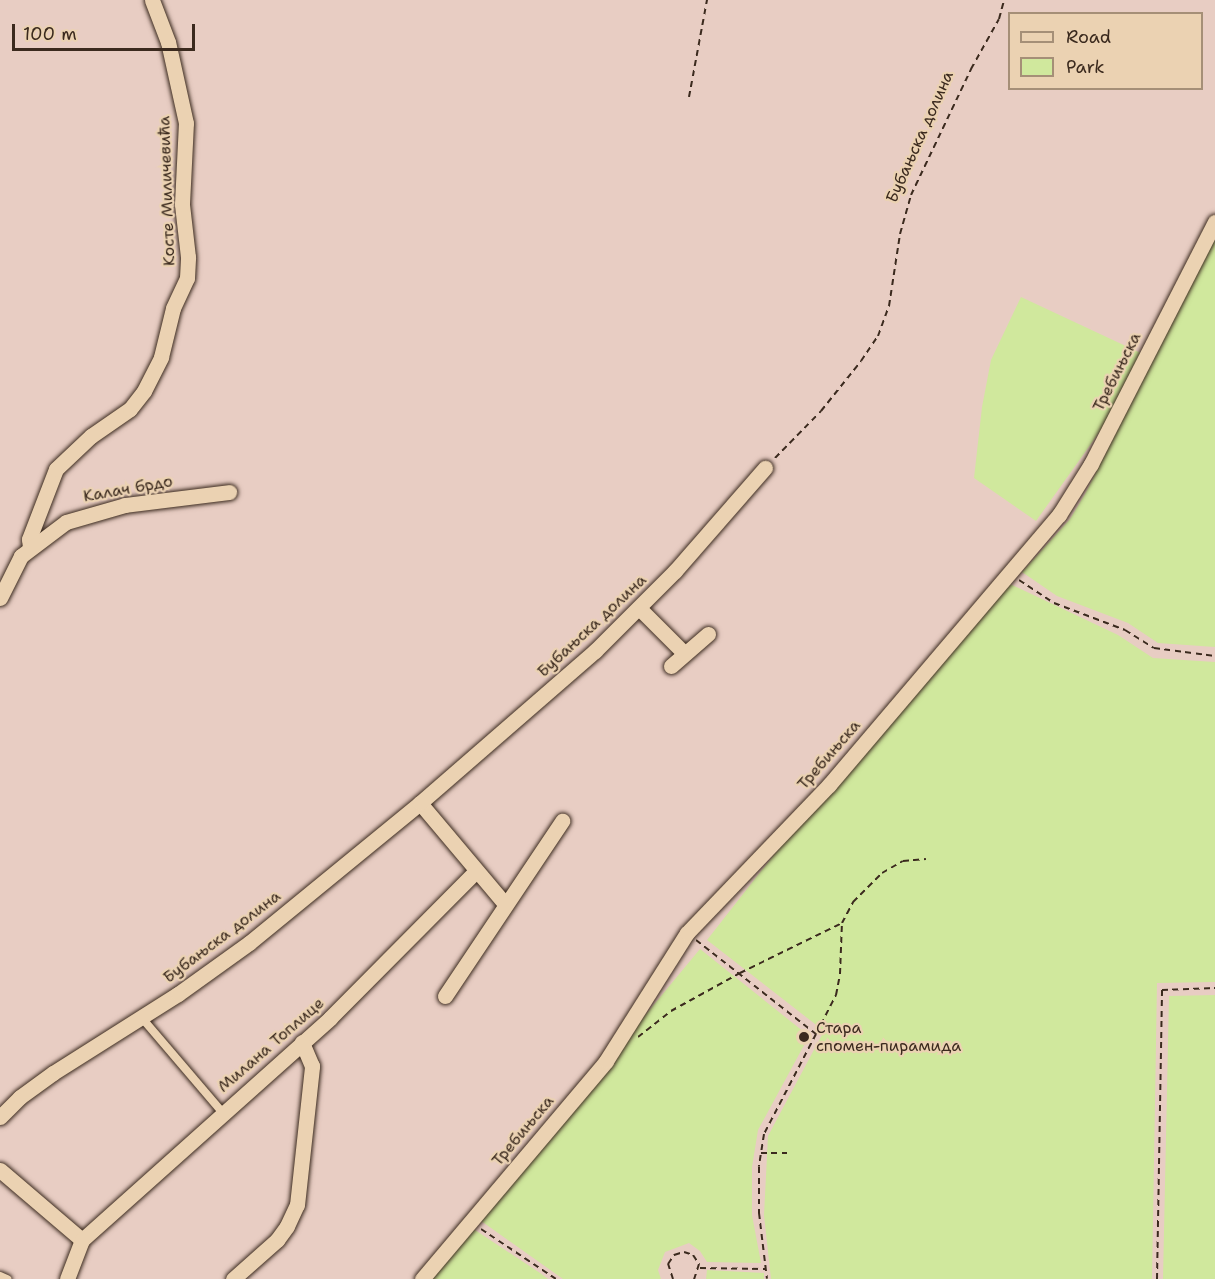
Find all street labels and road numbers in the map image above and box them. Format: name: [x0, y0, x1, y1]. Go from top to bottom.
street label: Бубањска долина: [882, 68, 958, 206]
street label: Косте Миличевића: [155, 116, 179, 266]
street label: Требињска: [1089, 329, 1145, 415]
street label: Калач брдо: [82, 472, 174, 506]
street label: Бубањска долина: [534, 571, 650, 681]
street label: Требињска: [794, 716, 864, 794]
street label: Бубањска долина: [160, 887, 284, 987]
street label: Милана Топлице: [214, 994, 328, 1096]
street label: Требињска: [488, 1092, 558, 1170]

